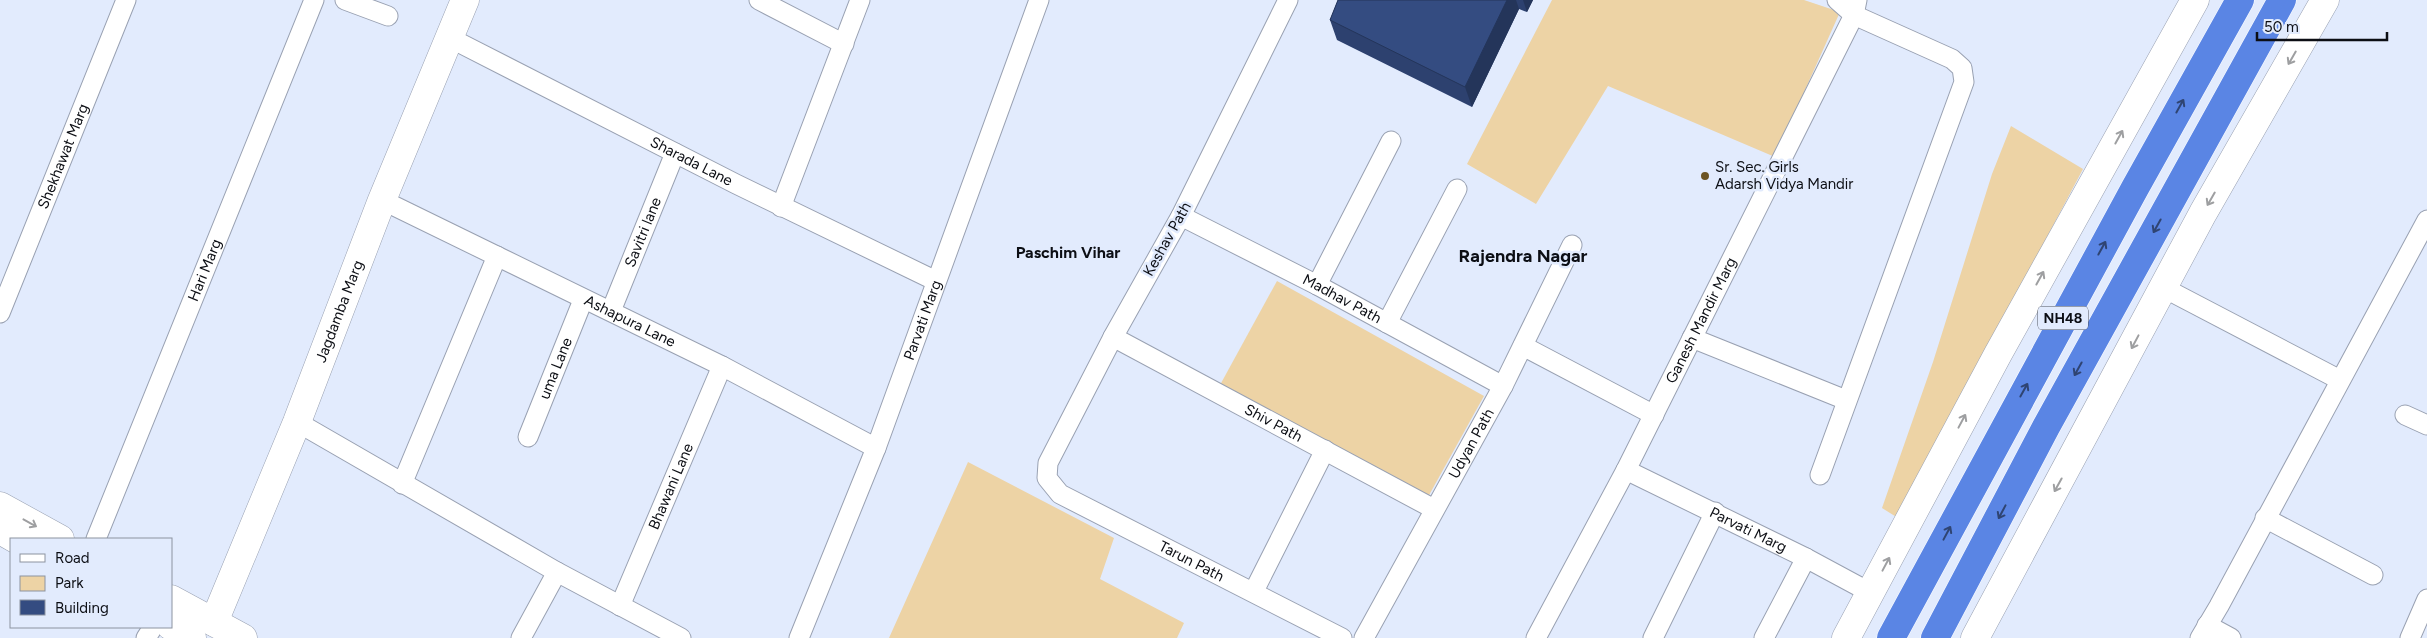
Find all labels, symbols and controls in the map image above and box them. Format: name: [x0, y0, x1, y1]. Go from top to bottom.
scale bar: [2257, 10, 2387, 42]
text: 50 m: [2264, 18, 2299, 36]
one-way arrow: [2287, 50, 2297, 65]
one-way arrow: [2176, 99, 2186, 113]
street label: Shekhawat Marg: [34, 101, 92, 211]
one-way arrow: [2115, 130, 2125, 144]
street label: Sharada Lane: [647, 133, 736, 190]
place label: Sr. Sec. Girls Adarsh Vidya Mandir: [1715, 158, 1853, 193]
marker: Sr. Sec. Girls Adarsh Vidya Mandir: [1699, 170, 1711, 182]
one-way arrow: [2206, 191, 2216, 205]
street label: Savitri lane: [621, 195, 665, 270]
street label: Keshav Path: [1139, 199, 1195, 279]
one-way arrow: [2152, 219, 2162, 234]
street label: Hari Marg: [184, 236, 225, 304]
one-way arrow: [2097, 240, 2107, 255]
district label: Paschim Vihar: [1016, 243, 1120, 262]
district label: Rajendra Nagar: [1459, 245, 1588, 267]
street label: Ganesh Mandir Marg: [1662, 254, 1740, 386]
street label: Jagdamba Marg: [312, 258, 367, 365]
street label: Madhav Path: [1300, 270, 1385, 327]
one-way arrow: [2035, 271, 2045, 286]
street label: Parvati Marg: [900, 278, 945, 363]
street label: Ashapura Lane: [582, 291, 678, 351]
road number: NH48: [2038, 306, 2088, 330]
one-way arrow: [2130, 334, 2139, 349]
street label: uma Lane: [535, 335, 576, 402]
one-way arrow: [2073, 361, 2083, 375]
one-way arrow: [2019, 383, 2029, 398]
street label: Shiv Path: [1241, 400, 1305, 446]
street label: Udyan Path: [1445, 405, 1498, 482]
one-way arrow: [1958, 414, 1967, 429]
street label: Bhawani Lane: [645, 441, 697, 532]
one-way arrow: [2053, 478, 2063, 493]
street label: Parvati Marg: [1707, 503, 1790, 556]
one-way arrow: [1996, 504, 2006, 519]
one-way arrow: [22, 518, 37, 528]
one-way arrow: [1942, 526, 1952, 541]
street label: Tarun Path: [1156, 537, 1227, 585]
legend: [10, 538, 172, 628]
text: Road: [55, 549, 90, 567]
one-way arrow: [1881, 557, 1891, 572]
text: Park: [55, 574, 84, 592]
text: Building: [55, 599, 109, 617]

